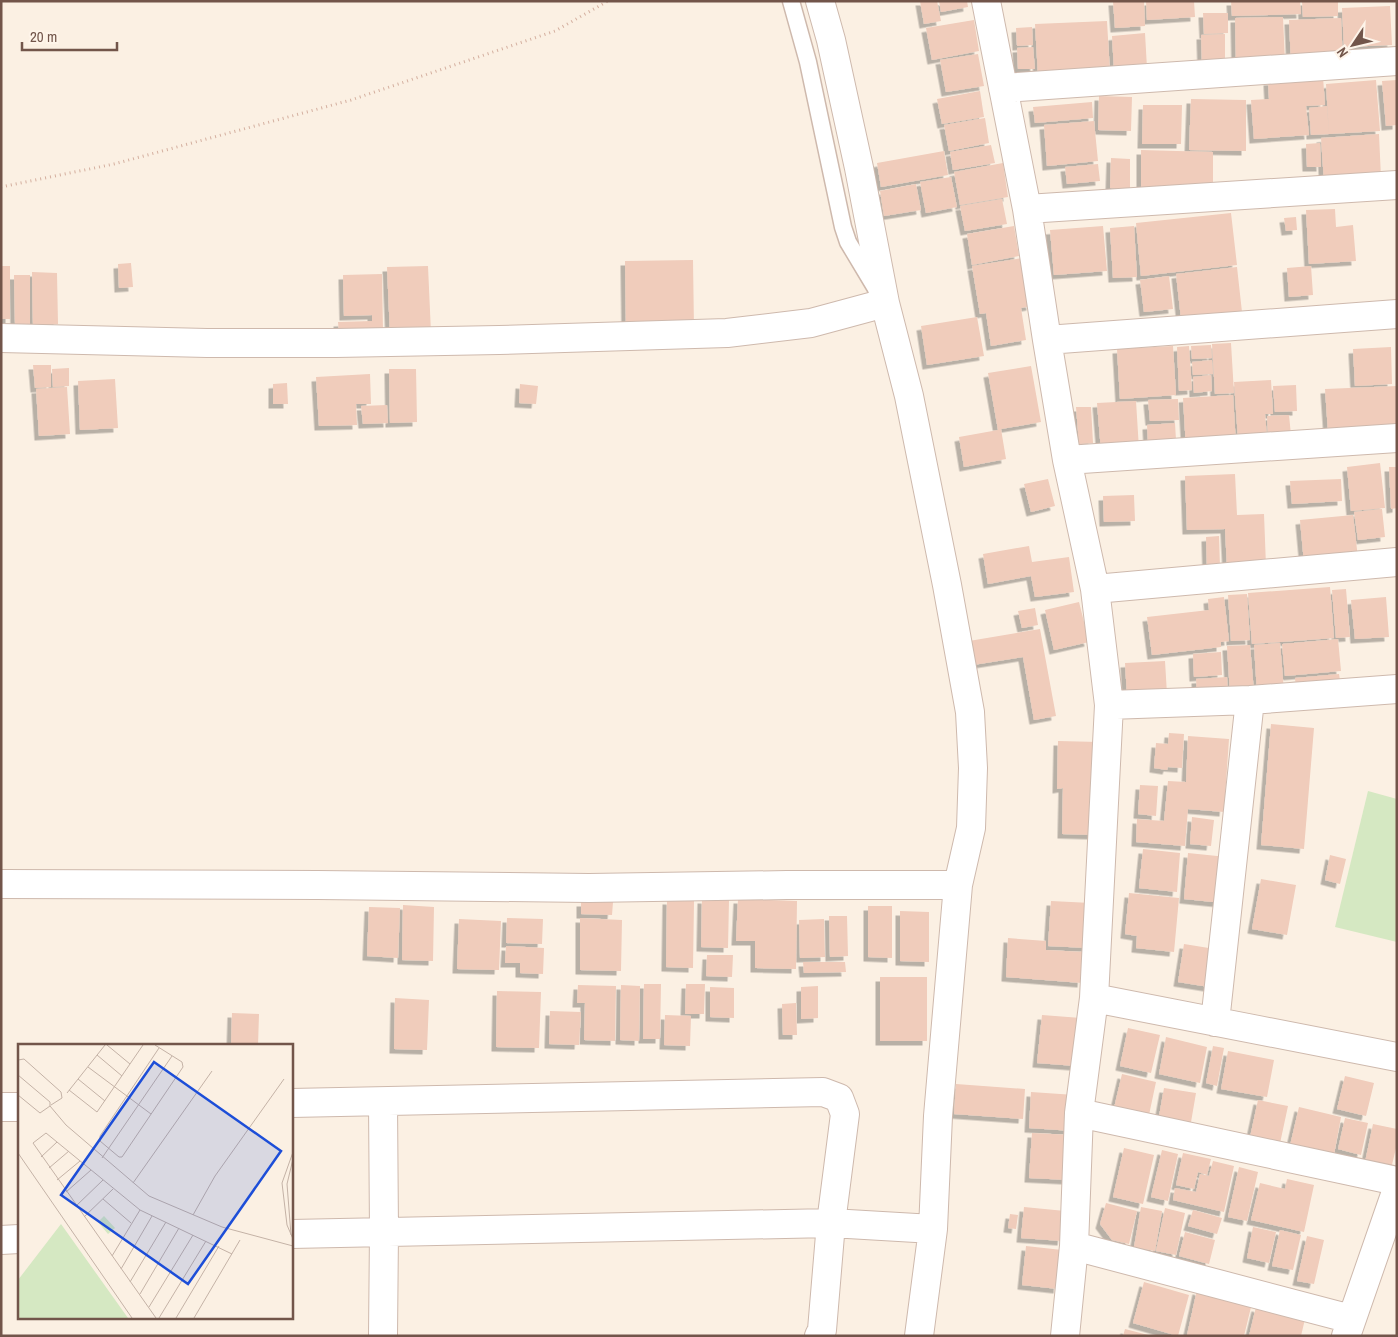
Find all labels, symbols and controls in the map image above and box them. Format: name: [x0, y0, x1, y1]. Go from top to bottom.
scale bar: [22, 20, 118, 52]
north arrow: [1328, 20, 1378, 70]
text: 20 m: [30, 26, 57, 47]
text: N: [1333, 44, 1352, 61]
inset map: [18, 1044, 292, 1320]

